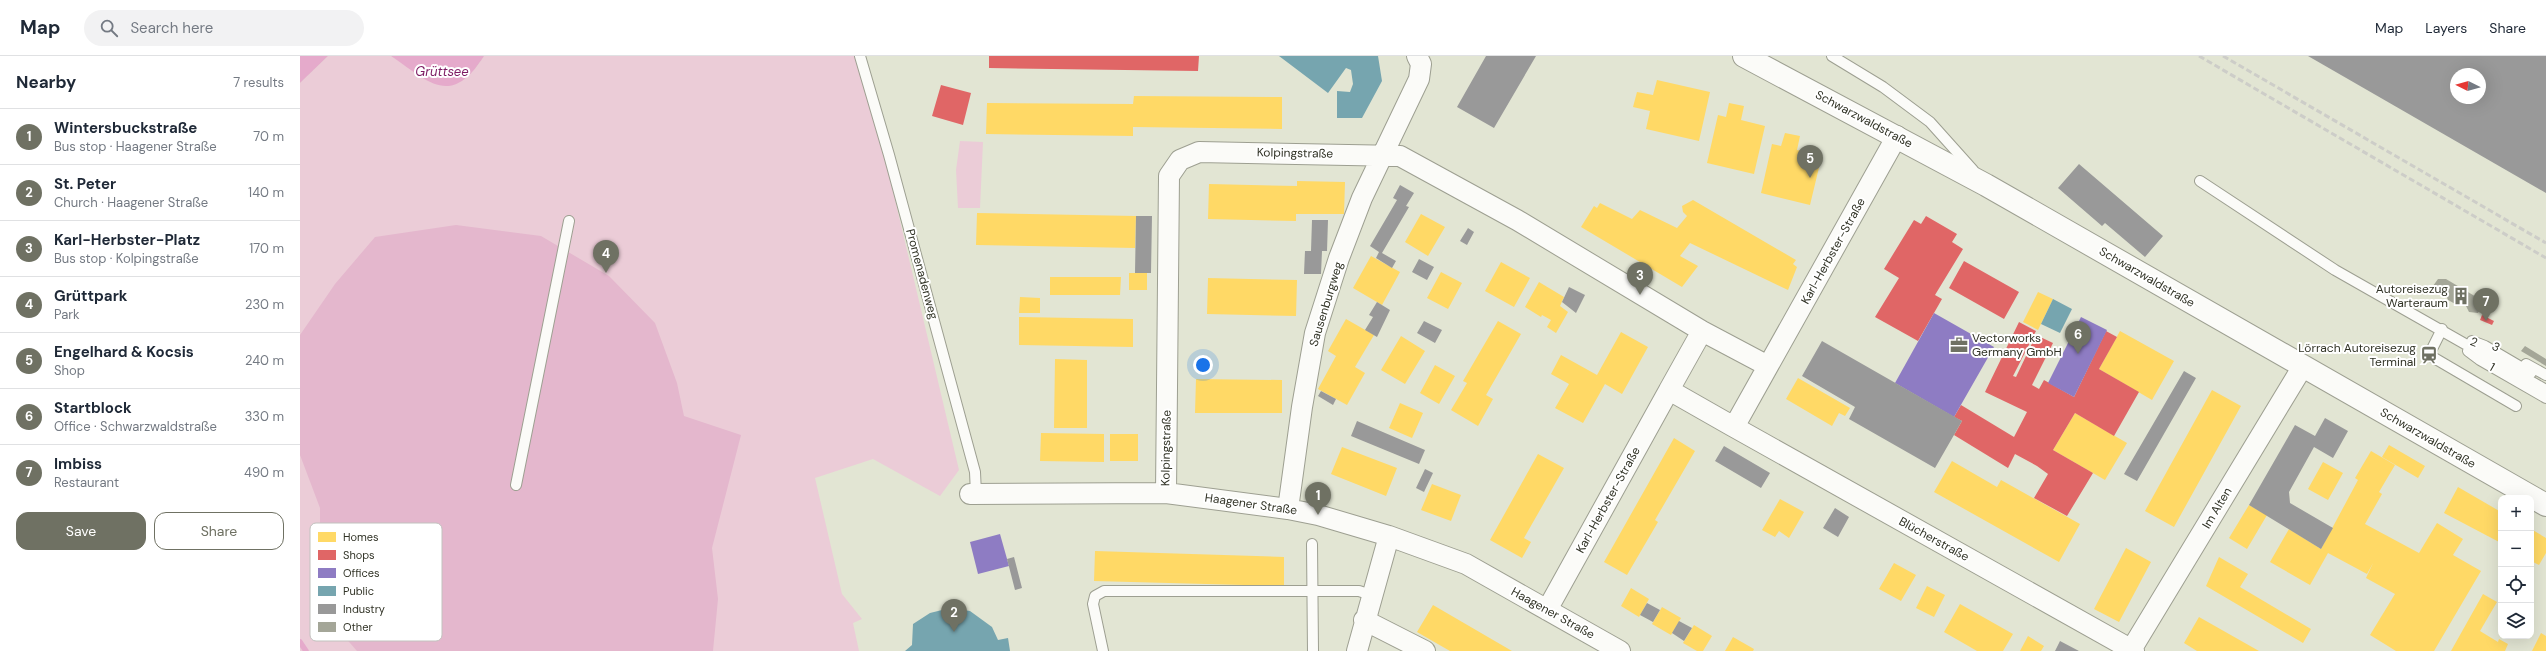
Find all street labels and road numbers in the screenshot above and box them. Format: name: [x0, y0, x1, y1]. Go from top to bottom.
street label: Schwarzwaldstraße: [1813, 87, 1916, 151]
street label: Kolpingstraße: [1257, 144, 1334, 162]
street label: Karl-Herbster-Straße: [1797, 195, 1869, 307]
street label: Promenadenweg: [902, 227, 942, 321]
street label: Schwarzwaldstraße: [2096, 243, 2198, 311]
street label: Sausenburgweg: [1306, 259, 1347, 348]
street label: 2: [2468, 333, 2480, 351]
street label: 3: [2489, 338, 2503, 356]
street label: 1: [2486, 359, 2498, 375]
street label: Schwarzwaldstraße: [2377, 404, 2479, 472]
street label: Kolpingstraße: [1157, 409, 1175, 486]
street label: Karl-Herbster-Straße: [1572, 444, 1644, 556]
street label: Im Alten: [2198, 484, 2236, 532]
street label: Haagener Straße: [1204, 490, 1298, 518]
street label: Blücherstraße: [1896, 513, 1972, 565]
street label: Haagener Straße: [1508, 583, 1598, 643]

